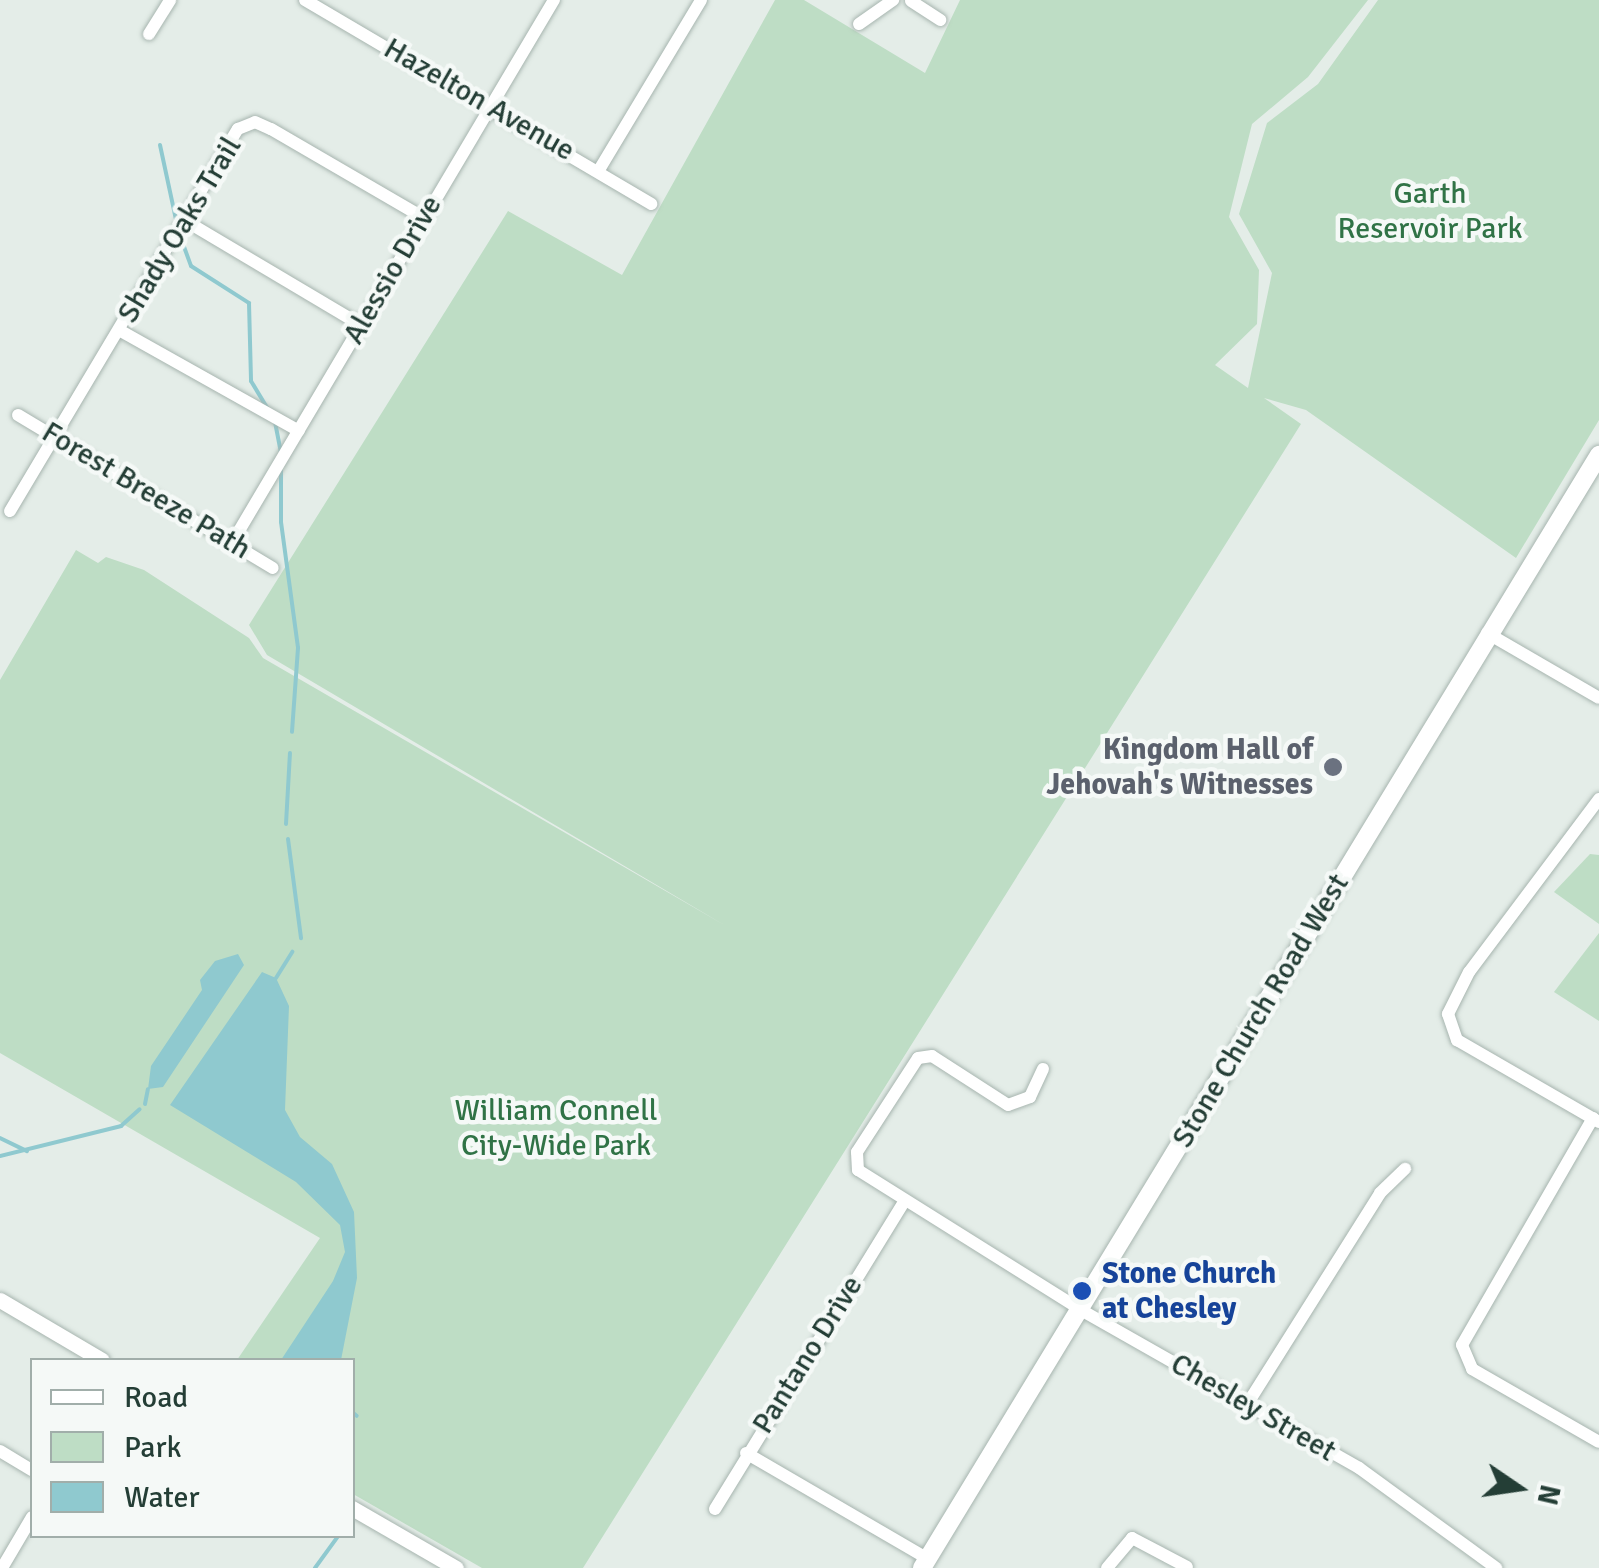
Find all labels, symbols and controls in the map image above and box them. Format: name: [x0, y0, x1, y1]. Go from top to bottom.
street label: Hazelton Avenue: [377, 31, 581, 169]
street label: Shady Oaks Trail: [110, 131, 250, 329]
park label: Garth Reservoir Park: [1338, 176, 1522, 246]
street label: Alessio Drive: [336, 189, 450, 351]
street label: Forest Breeze Path: [35, 415, 257, 567]
place label: Kingdom Hall of Jehovah's Witnesses: [1046, 732, 1313, 802]
marker: Kingdom Hall of Jehovah's Witnesses: [1322, 756, 1344, 778]
street label: Stone Church Road West: [1165, 868, 1357, 1154]
park label: William Connell City-Wide Park: [454, 1093, 658, 1164]
place label: Stone Church at Chesley: [1102, 1256, 1276, 1326]
street label: Pantano Drive: [745, 1269, 871, 1441]
marker: Stone Church at Chesley: [1071, 1280, 1093, 1302]
street label: Chesley Street: [1164, 1346, 1342, 1470]
legend: [30, 1358, 355, 1538]
text: Road: [124, 1379, 188, 1416]
text: Park: [124, 1429, 182, 1466]
north arrow: [1469, 1438, 1569, 1538]
text: Water: [124, 1479, 200, 1516]
text: N: [1529, 1481, 1567, 1508]

